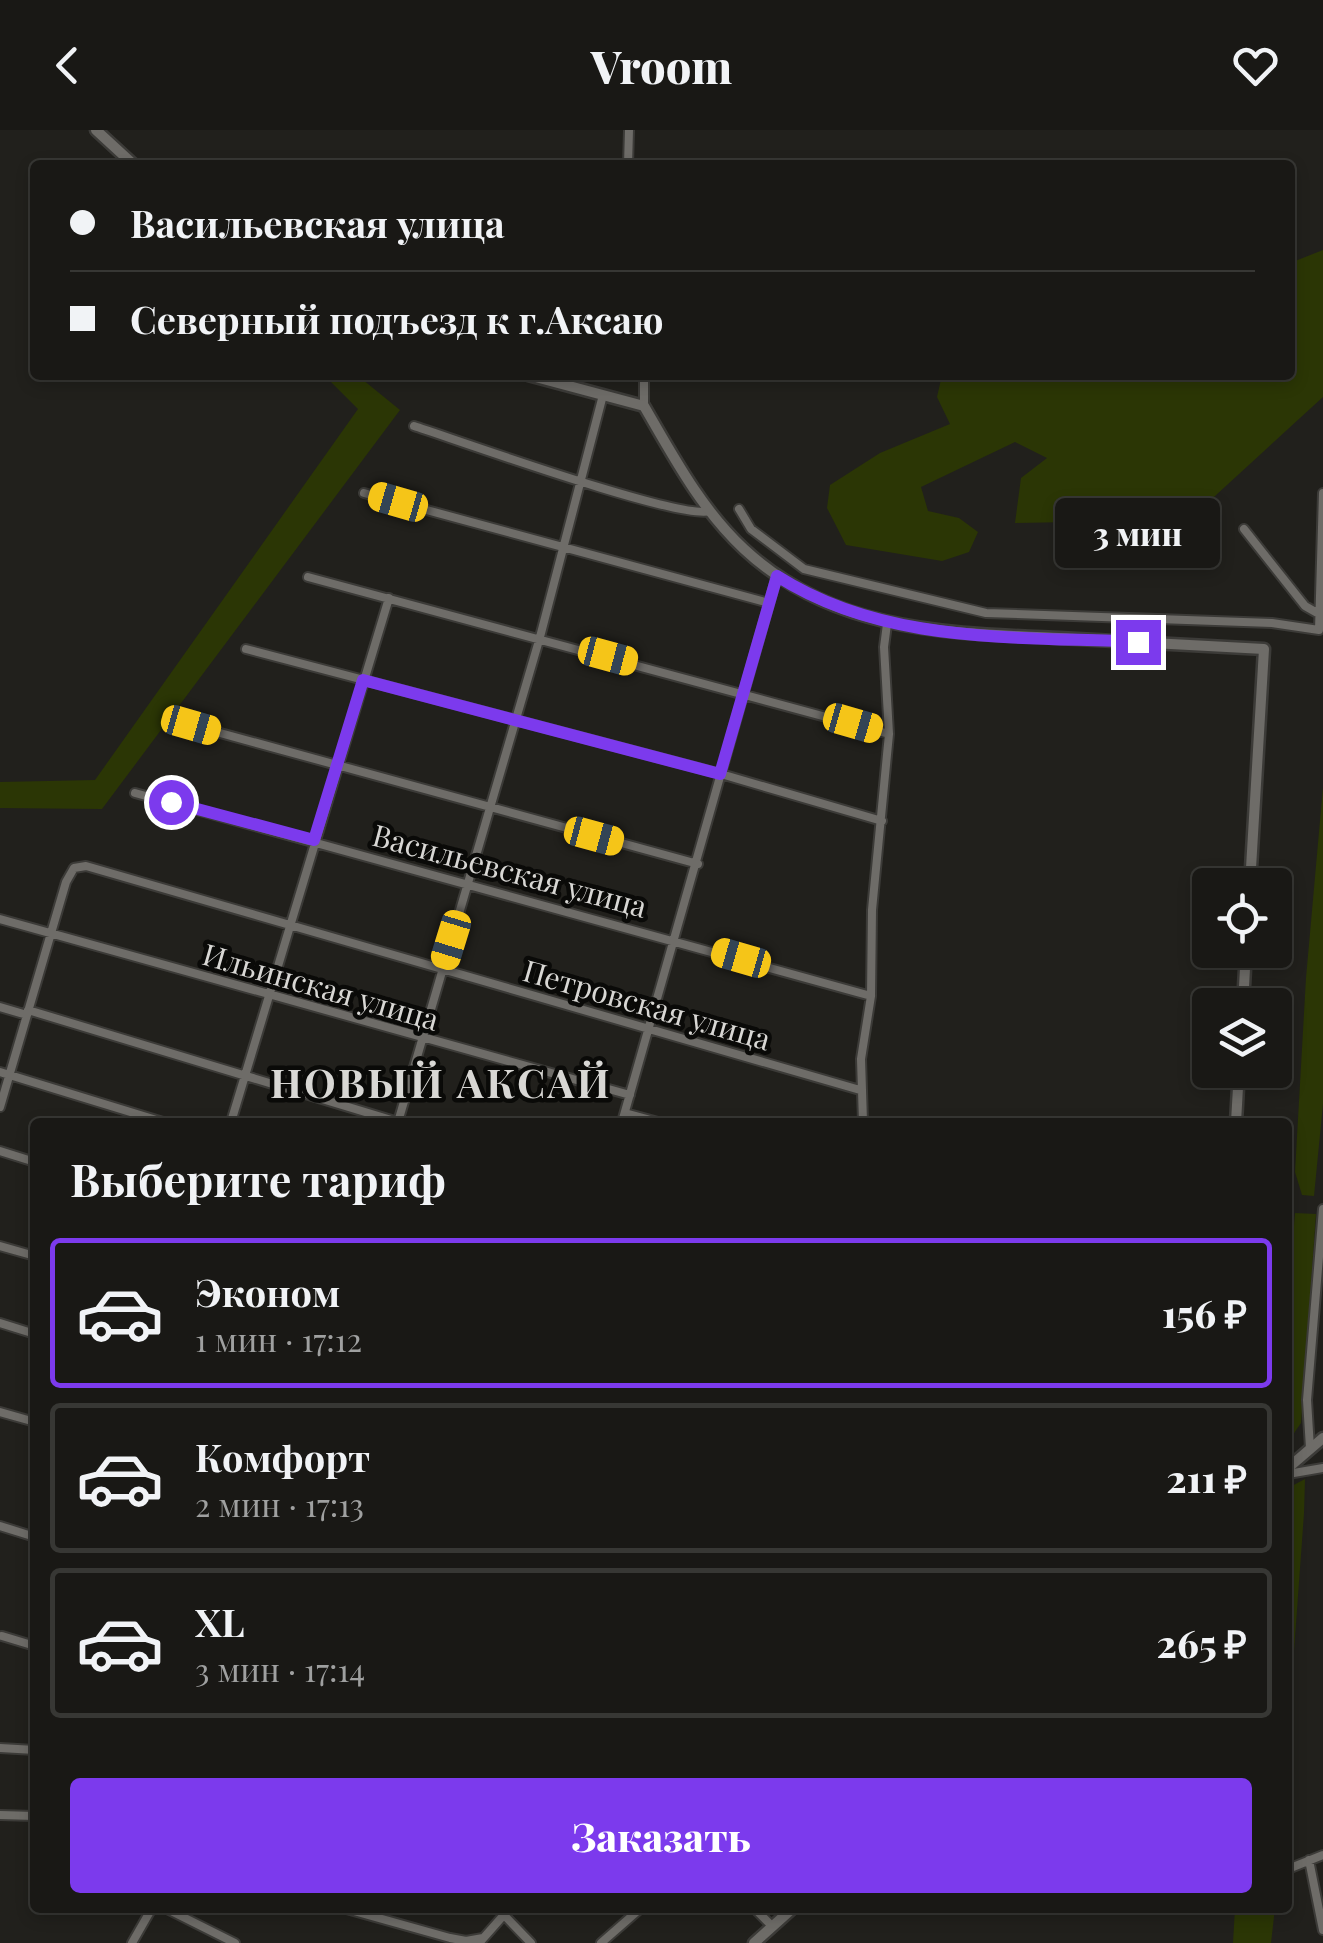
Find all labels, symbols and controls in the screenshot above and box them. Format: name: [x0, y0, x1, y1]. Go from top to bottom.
text: Vroom: [591, 35, 732, 95]
icon: back: [40, 38, 95, 93]
icon: heart: [1228, 38, 1283, 93]
text: Васильевская улица: [130, 197, 505, 248]
text: Северный подъезд к г.Аксаю: [130, 293, 663, 344]
car: [365, 479, 431, 525]
callout: 3 мин: [1056, 497, 1220, 567]
text: 3 мин: [1093, 511, 1182, 554]
route end: [1116, 620, 1161, 665]
car: [575, 634, 641, 678]
car: [820, 700, 886, 746]
car: [158, 702, 224, 748]
route start: [149, 780, 194, 825]
street label: Васильевская улица: [368, 814, 652, 926]
car: [561, 814, 627, 858]
map controls: [1192, 868, 1292, 1088]
button: locate: [1192, 868, 1292, 968]
car: [428, 907, 474, 973]
street label: Ильинская улица: [198, 933, 444, 1039]
car: [708, 935, 774, 981]
street label: Петровская улица: [519, 950, 775, 1058]
button: layers: [1192, 988, 1292, 1088]
district label: НОВЫЙ АКСАЙ: [270, 1055, 612, 1108]
text: Выберите тариф: [70, 1148, 446, 1208]
text: Эконом: [195, 1266, 340, 1317]
icon: car: [75, 1268, 165, 1358]
text: 156 ₽: [1162, 1287, 1247, 1338]
text: 1 мин · 17:12: [195, 1317, 362, 1360]
text: Комфорт: [195, 1431, 370, 1482]
icon: car: [75, 1433, 165, 1523]
text: 211 ₽: [1166, 1452, 1247, 1503]
text: 2 мин · 17:13: [195, 1482, 364, 1525]
text: XL: [195, 1596, 244, 1647]
icon: car: [75, 1598, 165, 1688]
text: 265 ₽: [1156, 1617, 1247, 1668]
text: 3 мин · 17:14: [195, 1647, 365, 1690]
button: Заказать: [70, 1778, 1252, 1893]

